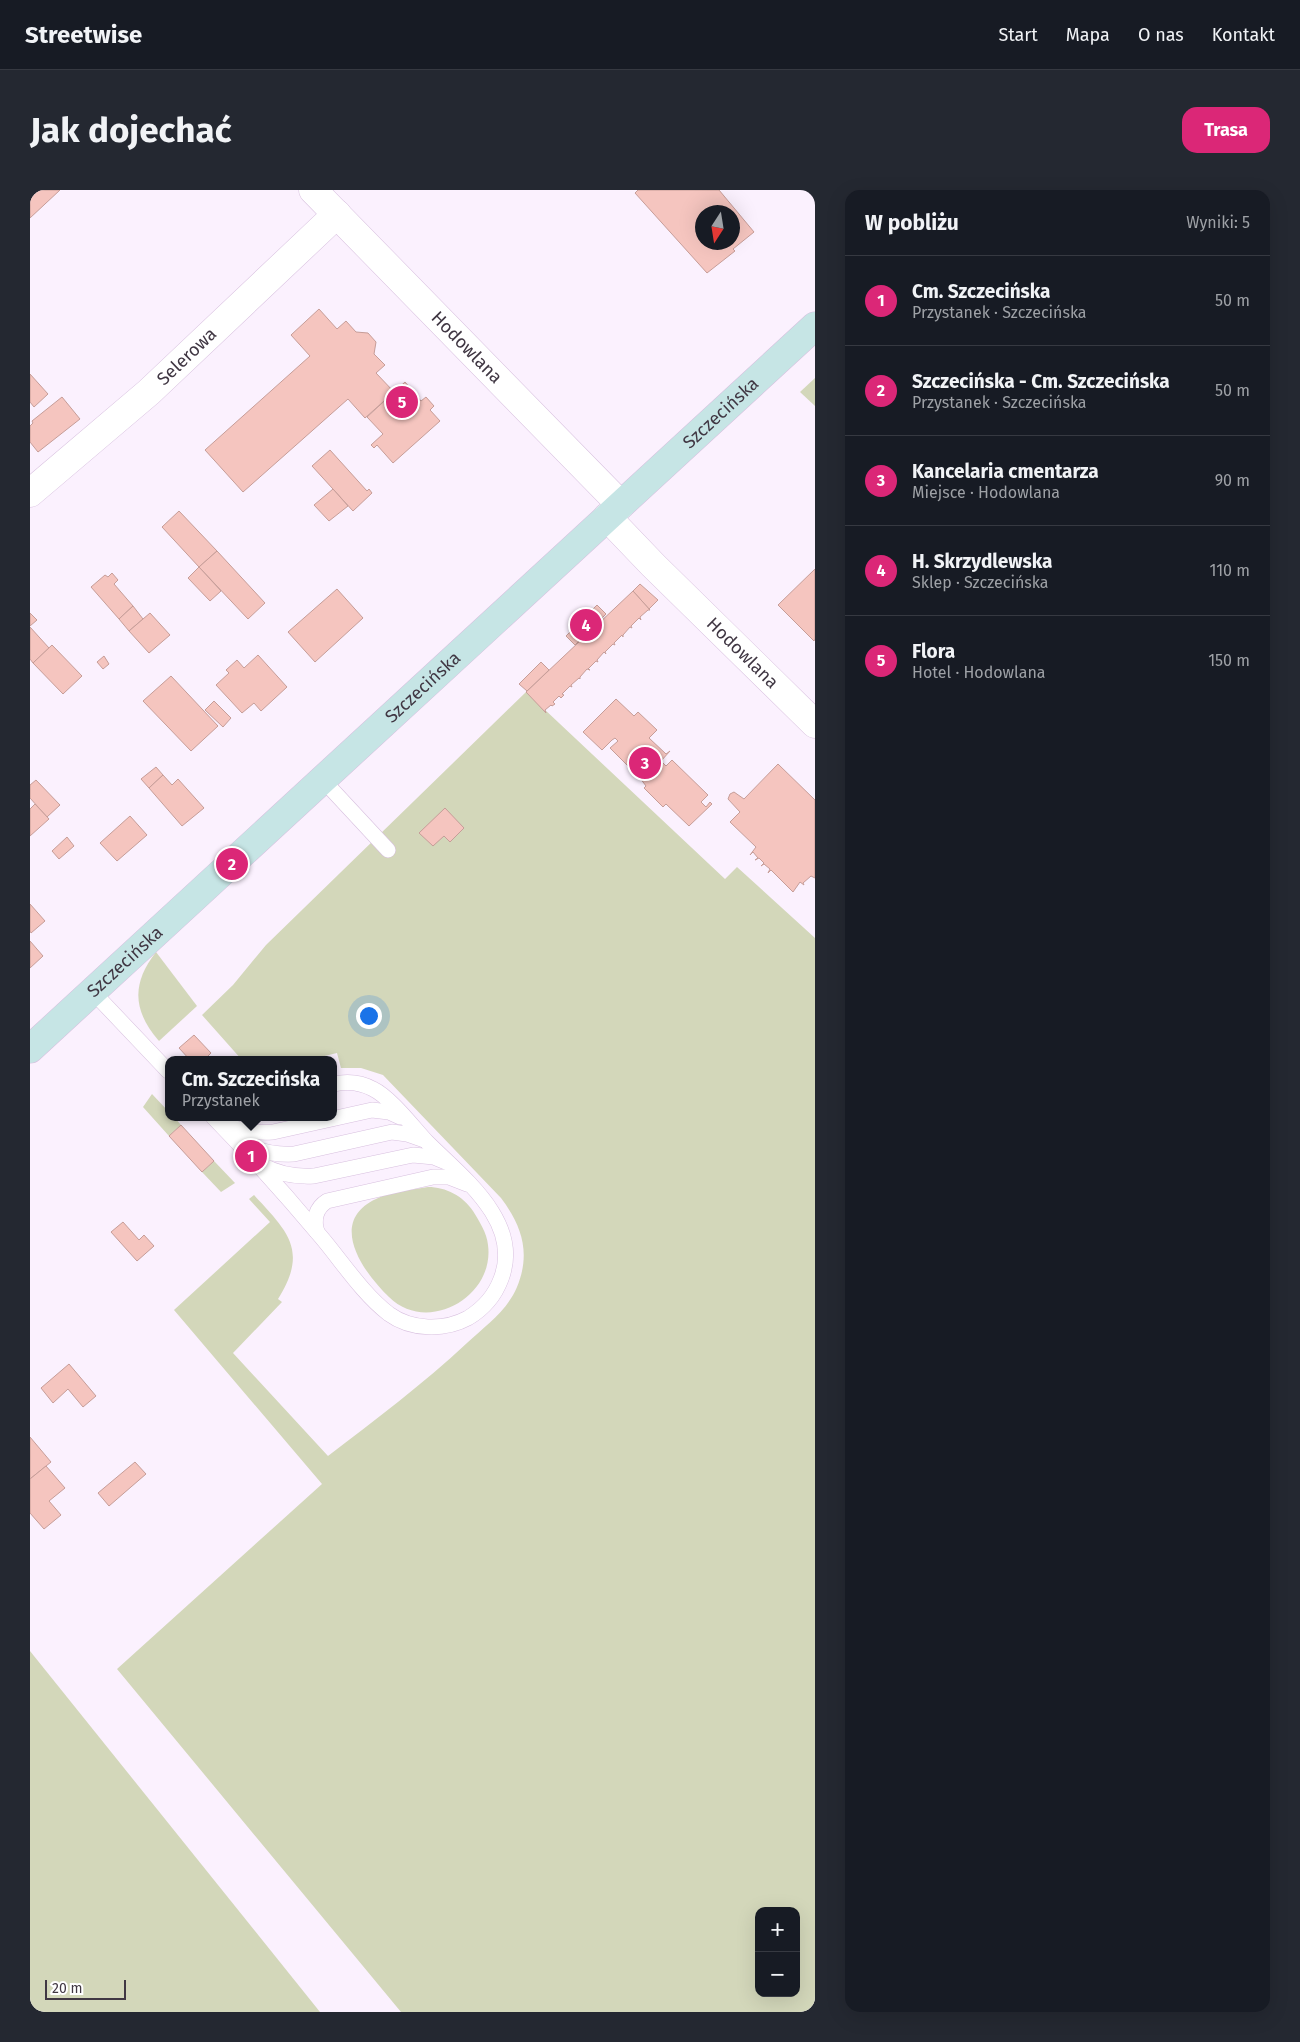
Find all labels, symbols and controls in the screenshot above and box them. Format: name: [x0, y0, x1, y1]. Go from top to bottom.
text: Streetwise: [25, 21, 142, 49]
text: Start: [998, 24, 1038, 46]
text: Mapa: [1066, 24, 1110, 46]
text: O nas: [1138, 24, 1184, 46]
text: Kontakt: [1212, 24, 1275, 46]
button: Trasa: [1182, 107, 1270, 153]
text: Jak dojechać: [30, 109, 231, 151]
north arrow: [695, 205, 740, 250]
text: W pobliżu: [865, 210, 959, 236]
text: Wyniki: 5: [1186, 213, 1250, 232]
text: Cm. Szczecińska: [912, 280, 1050, 303]
text: 1: [877, 291, 885, 310]
text: 50 m: [1215, 291, 1250, 310]
text: Przystanek · Szczecińska: [912, 303, 1087, 322]
street label: Hodowlana: [427, 307, 507, 388]
street label: Selerowa: [152, 323, 221, 390]
text: Szczecińska - Cm. Szczecińska: [912, 370, 1170, 393]
street label: Szczecińska: [678, 373, 763, 453]
text: 2: [877, 381, 885, 400]
text: 50 m: [1215, 381, 1250, 400]
pin: 5: [386, 383, 418, 421]
text: Przystanek · Szczecińska: [912, 393, 1087, 412]
text: Kancelaria cmentarza: [912, 460, 1099, 483]
text: 3: [877, 471, 885, 490]
text: 90 m: [1215, 471, 1250, 490]
text: Miejsce · Hodowlana: [912, 483, 1060, 502]
text: H. Skrzydlewska: [912, 550, 1052, 573]
text: 4: [876, 561, 886, 580]
text: 110 m: [1209, 561, 1250, 580]
text: Sklep · Szczecińska: [912, 573, 1048, 592]
pin: 4: [570, 606, 602, 644]
street label: Hodowlana: [702, 613, 783, 693]
text: Flora: [912, 640, 955, 663]
street label: Szczecińska: [380, 647, 465, 727]
text: 5: [877, 651, 885, 670]
text: 150 m: [1208, 651, 1250, 670]
text: Hotel · Hodowlana: [912, 663, 1046, 682]
pin: 3: [629, 744, 661, 782]
pin: 2: [216, 845, 248, 883]
street label: Szczecińska: [83, 921, 167, 1002]
your location: [356, 1003, 382, 1029]
popup: [165, 1056, 337, 1121]
text: Cm. Szczecińska: [182, 1068, 320, 1091]
text: Przystanek: [182, 1091, 260, 1110]
pin: 1: [235, 1137, 267, 1175]
map controls: [755, 1907, 800, 1997]
button: +: [755, 1907, 800, 1952]
button: −: [755, 1952, 800, 1997]
scale bar: [45, 1977, 126, 2000]
text: 20 m: [52, 1980, 82, 1997]

